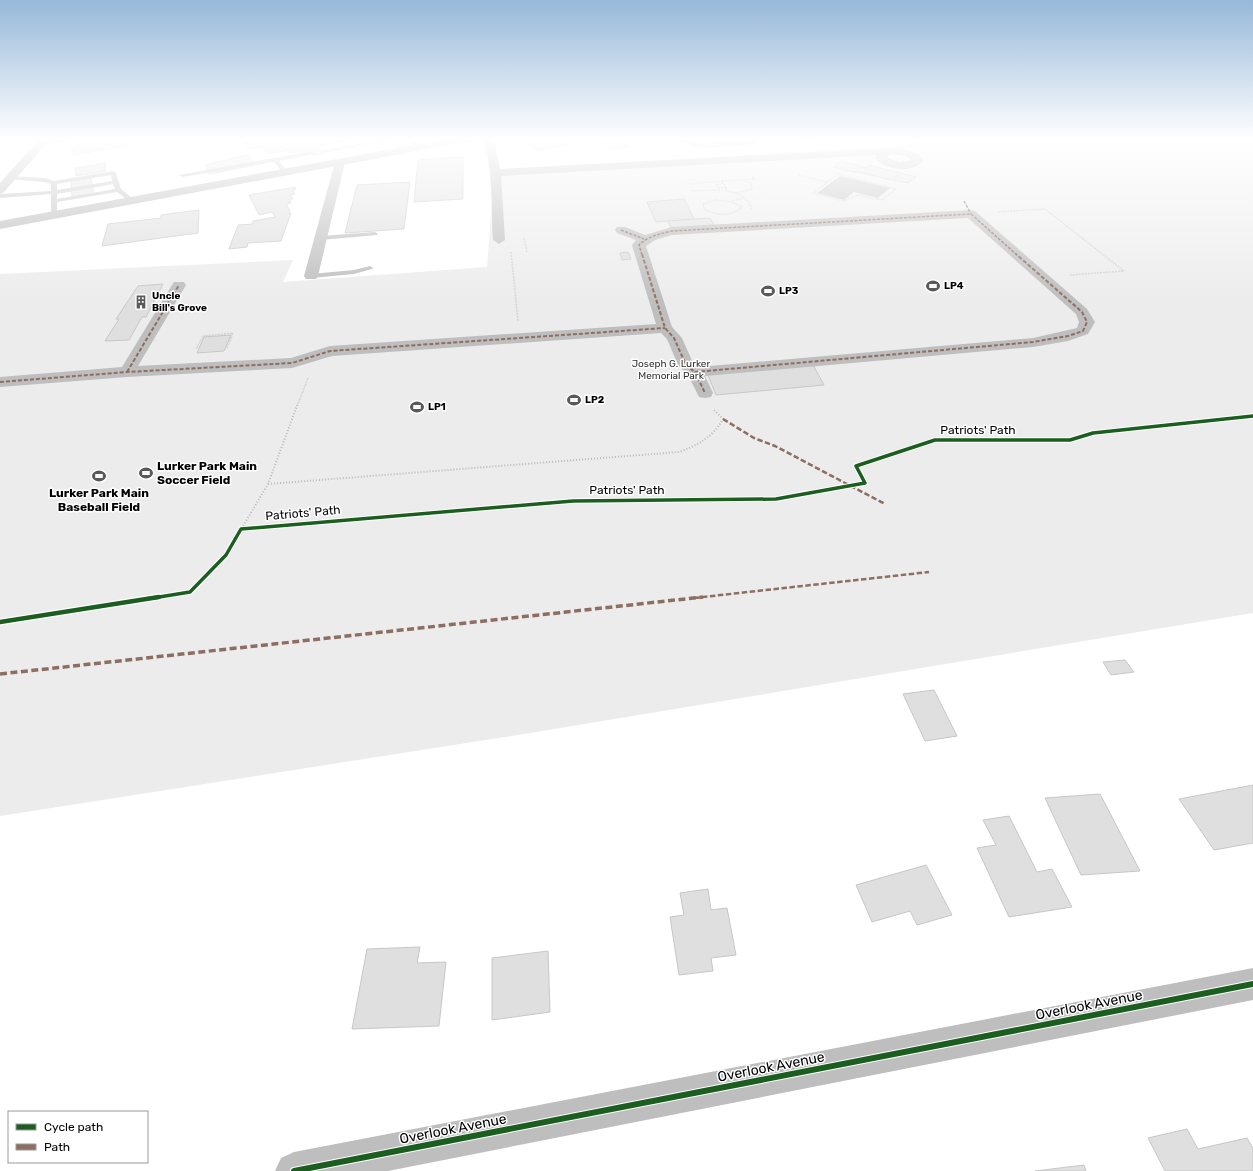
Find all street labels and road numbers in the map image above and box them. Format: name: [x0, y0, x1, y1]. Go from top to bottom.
street label: Patriots' Path: [940, 423, 1016, 437]
street label: Patriots' Path: [589, 483, 665, 497]
street label: Patriots' Path: [265, 503, 341, 523]
street label: Overlook Avenue: [1034, 986, 1144, 1024]
street label: Overlook Avenue: [716, 1048, 826, 1086]
street label: Overlook Avenue: [398, 1110, 508, 1148]

